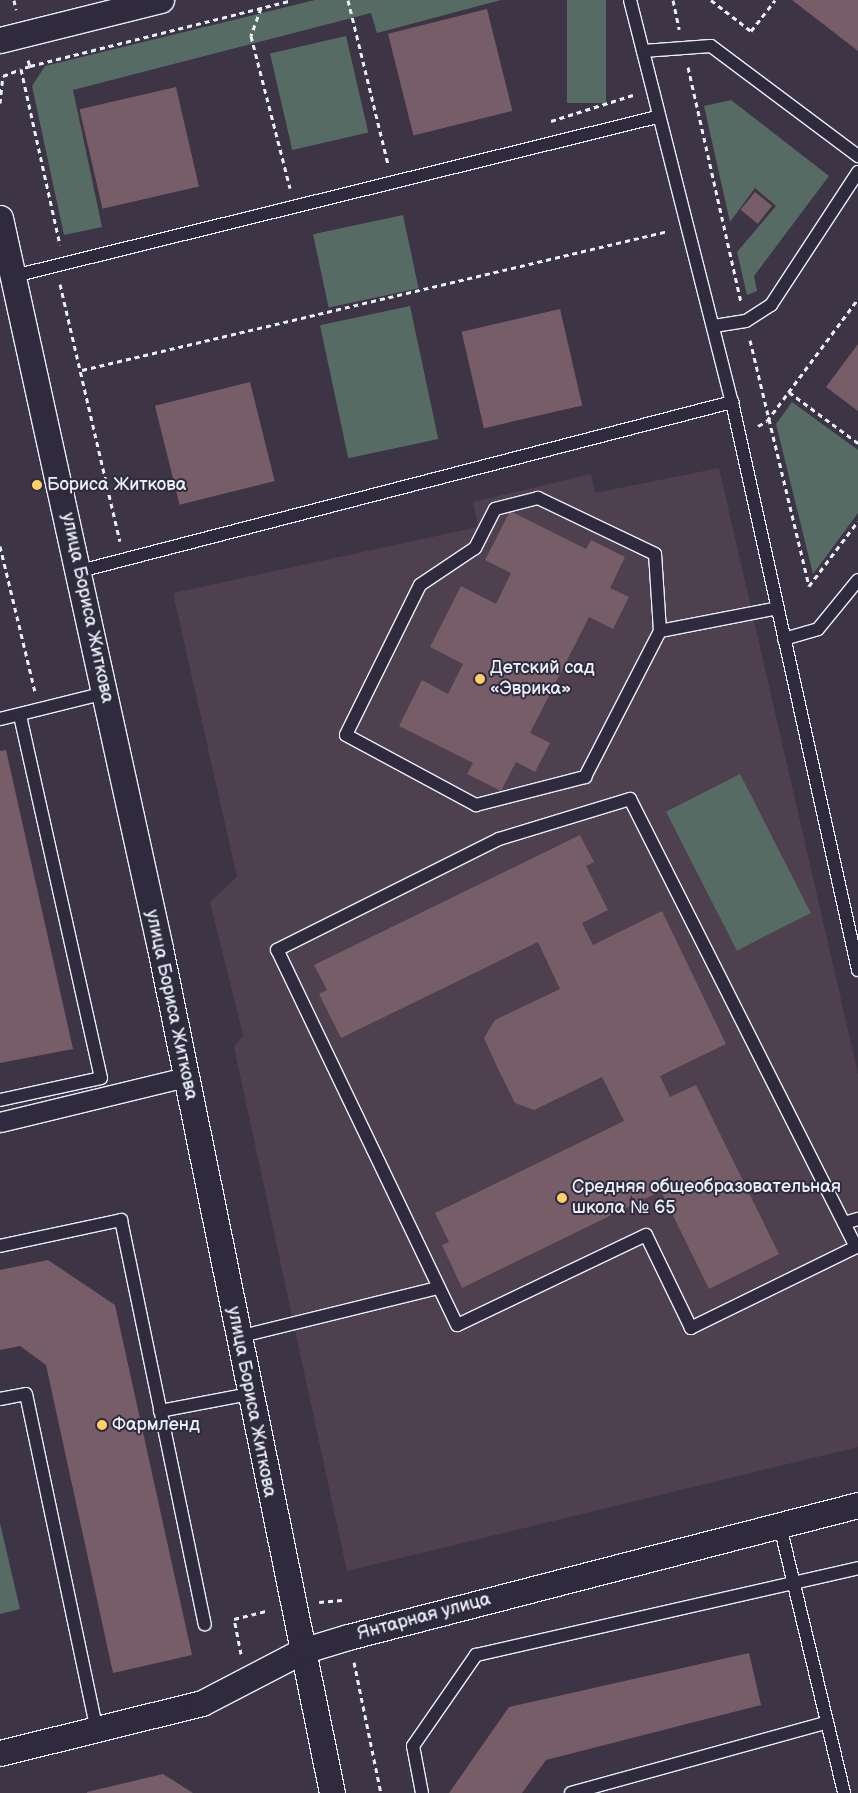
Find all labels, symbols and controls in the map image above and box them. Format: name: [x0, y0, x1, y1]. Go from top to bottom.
place label: Бориса Житкова: [47, 474, 186, 496]
marker: Бориса Житкова: [31, 479, 43, 491]
street label: улица Бориса Житкова: [56, 511, 118, 705]
place label: Детский сад «Эврика»: [490, 658, 595, 701]
marker: Детский сад «Эврика»: [474, 673, 486, 685]
street label: улица Бориса Житкова: [140, 908, 202, 1102]
place label: Средняя общеобразовательная школа № 65: [572, 1177, 841, 1220]
marker: Средняя общеобразовательная школа № 65: [556, 1192, 568, 1204]
street label: улица Бориса Житкова: [222, 1305, 280, 1499]
place label: Фармленд: [112, 1414, 200, 1436]
marker: Фармленд: [96, 1419, 108, 1431]
street label: Янтарная улица: [355, 1589, 493, 1645]

